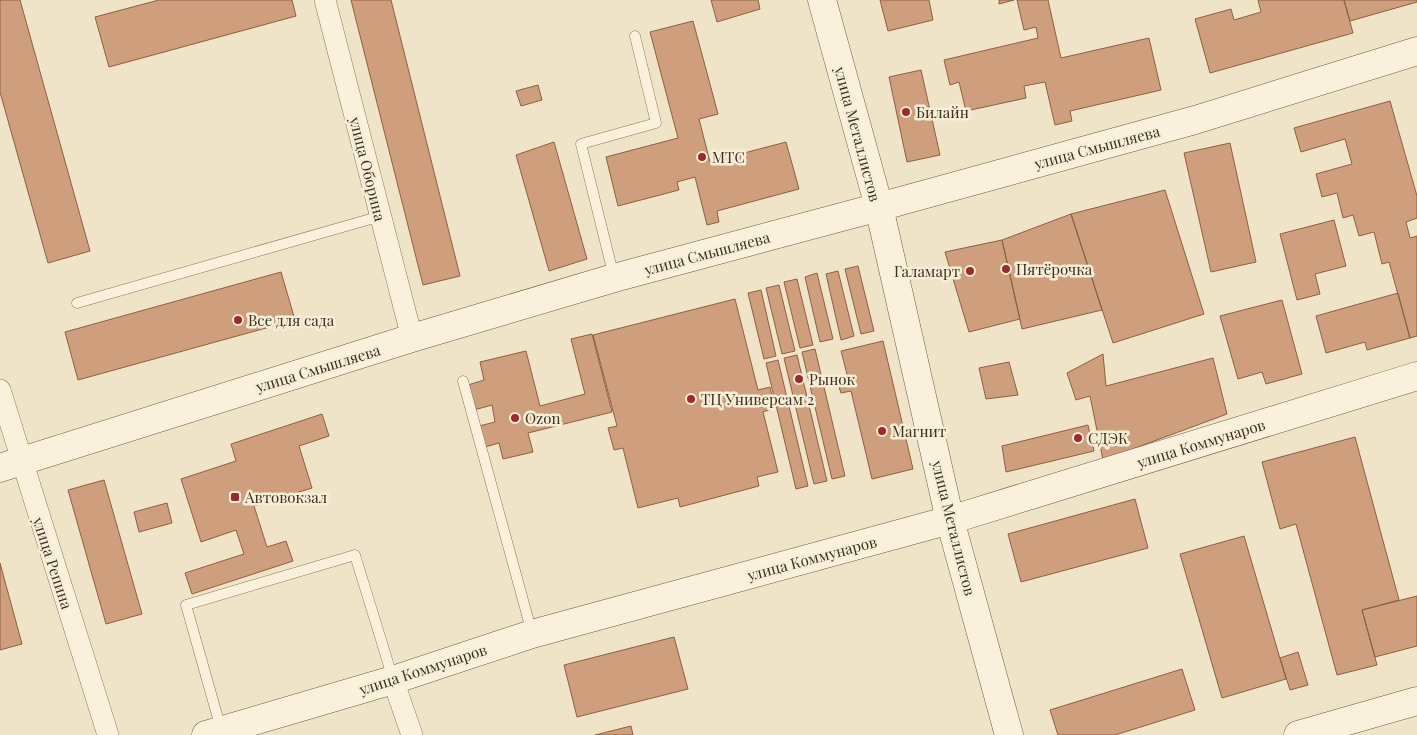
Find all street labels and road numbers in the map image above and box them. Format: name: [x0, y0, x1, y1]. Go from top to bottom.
street label: улица Металлистов: [830, 63, 886, 204]
street label: улица Оборина: [345, 114, 391, 224]
street label: улица Смышляева: [1031, 121, 1162, 174]
street label: улица Смышляева: [641, 227, 772, 280]
street label: улица Смышляева: [252, 339, 383, 397]
street label: улица Коммунаров: [1134, 414, 1268, 472]
street label: улица Металлистов: [927, 457, 980, 598]
street label: улица Репина: [28, 513, 77, 612]
street label: улица Коммунаров: [744, 531, 879, 585]
street label: улица Коммунаров: [356, 639, 489, 699]

